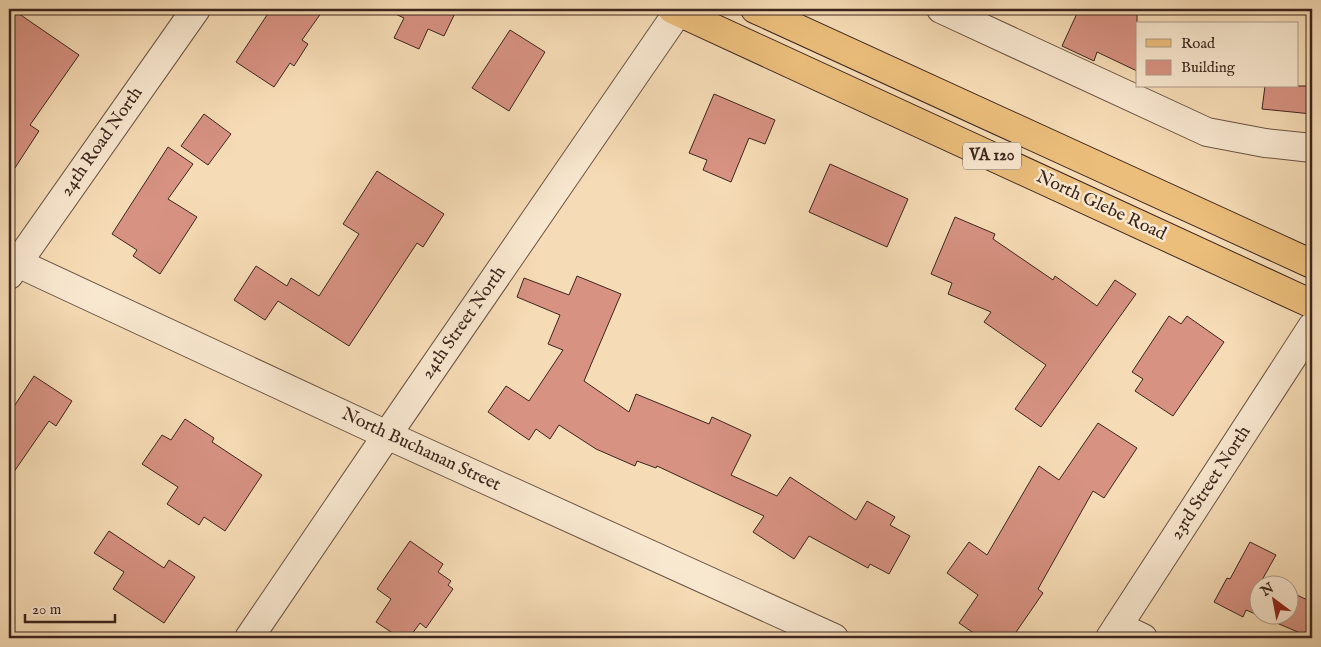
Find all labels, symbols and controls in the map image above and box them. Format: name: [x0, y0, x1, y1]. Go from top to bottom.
legend: [1136, 22, 1298, 88]
text: Road: [1181, 34, 1216, 53]
text: Building: [1181, 58, 1236, 77]
street label: 24th Road North: [56, 82, 149, 201]
road number: VA 120: [963, 142, 1021, 170]
street label: North Glebe Road: [1032, 166, 1170, 246]
street label: 24th Street North: [417, 262, 512, 384]
street label: North Buchanan Street: [338, 403, 504, 497]
street label: 23rd Street North: [1166, 421, 1257, 544]
north arrow: [1248, 574, 1298, 624]
text: N: [1257, 579, 1278, 601]
scale bar: [25, 592, 115, 624]
text: 20 m: [32, 600, 62, 619]

